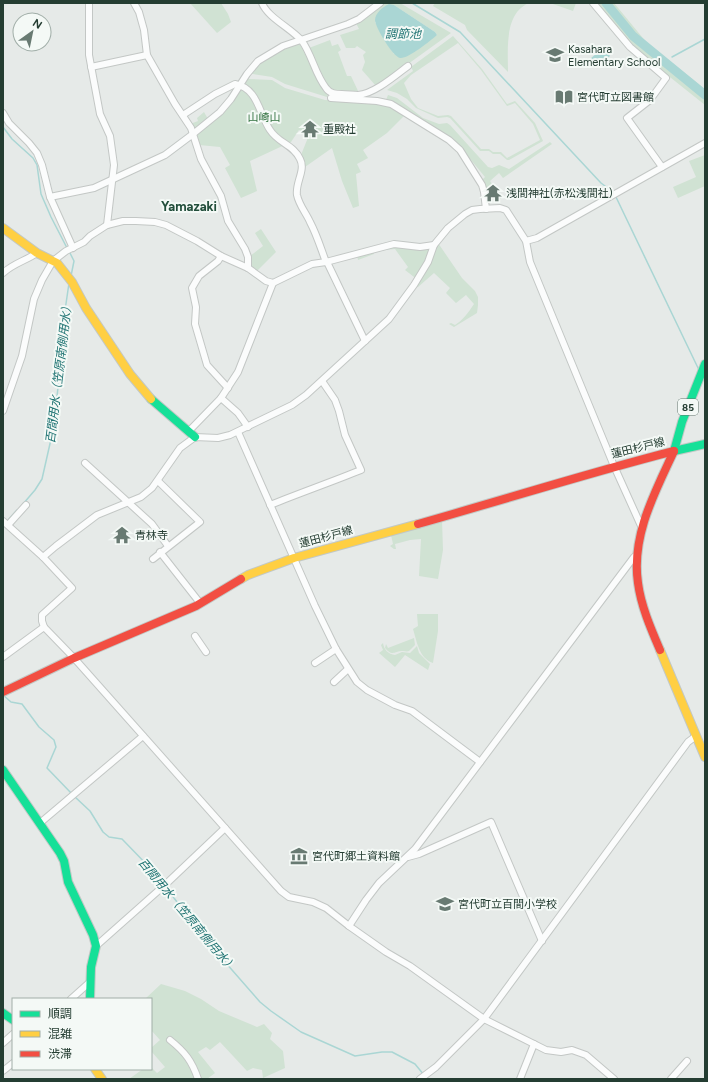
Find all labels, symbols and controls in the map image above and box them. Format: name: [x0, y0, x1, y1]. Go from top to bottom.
north arrow: [12, 12, 52, 52]
text: N: [30, 16, 44, 32]
water label: 調節池: [385, 27, 422, 41]
place label: Kasahara Elementary School: [568, 43, 660, 69]
school or university icon: Kasahara Elementary School: [545, 45, 565, 65]
library icon: 宮代町立図書館: [554, 87, 574, 107]
place label: 宮代町立図書館: [577, 91, 654, 104]
park label: 山崎山: [248, 111, 281, 124]
temple icon: 重殿社: [300, 119, 320, 139]
place label: 重殿社: [323, 123, 356, 136]
temple icon: 浅間神社(赤松浅間社): [483, 183, 503, 203]
place label: 浅間神社(赤松浅間社): [506, 187, 613, 200]
district label: Yamazaki: [161, 199, 217, 214]
water label: 百間用水（笠原南側用水）: [43, 300, 75, 444]
road number: 85: [678, 399, 698, 415]
street label: 蓮田杉戸線: [610, 435, 666, 461]
street label: 蓮田杉戸線: [298, 524, 354, 550]
temple icon: 青林寺: [112, 525, 132, 545]
place label: 青林寺: [135, 529, 168, 542]
museum icon: 宮代町郷土資料館: [289, 846, 309, 866]
place label: 宮代町郷土資料館: [312, 850, 400, 863]
water label: 百間用水（笠原南側用水）: [135, 855, 239, 975]
school or university icon: 宮代町立百間小学校: [435, 894, 455, 914]
place label: 宮代町立百間小学校: [458, 898, 557, 911]
legend: [12, 998, 152, 1070]
text: 順調: [48, 1007, 72, 1021]
text: 混雑: [48, 1027, 72, 1041]
text: 渋滞: [48, 1047, 72, 1061]

